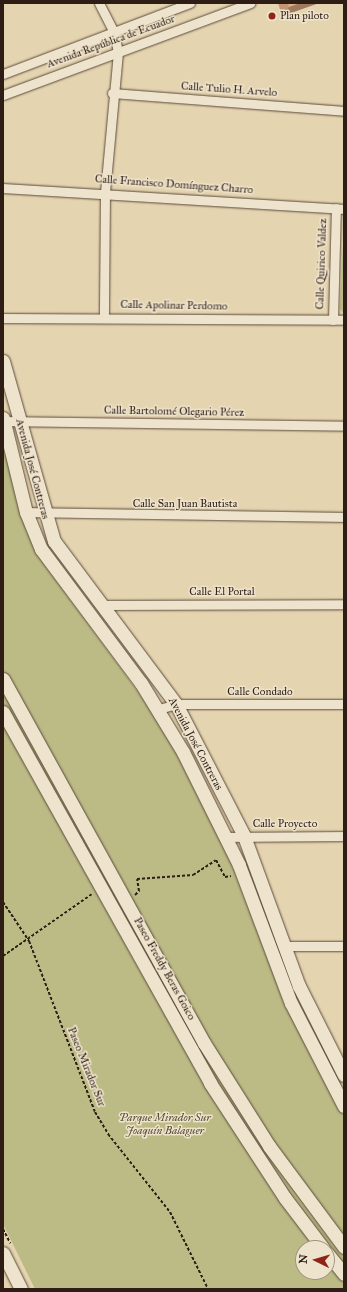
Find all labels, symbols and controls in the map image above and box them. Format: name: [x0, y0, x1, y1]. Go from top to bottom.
place label: Plan piloto: [280, 9, 329, 23]
marker: Plan piloto: [267, 11, 277, 21]
street label: Avenida República de Ecuador: [45, 13, 177, 71]
street label: Calle Tulio H. Arvelo: [181, 80, 277, 100]
street label: Calle Francisco Domínguez Charro: [94, 173, 254, 197]
street label: Calle Quirico Valdez: [314, 218, 330, 310]
street label: Calle Apolinar Perdomo: [120, 298, 228, 314]
street label: Calle Bartolomé Olegario Pérez: [104, 404, 244, 420]
street label: Avenida José Contreras: [12, 417, 52, 521]
street label: Calle San Juan Bautista: [133, 497, 237, 511]
street label: Calle El Portal: [189, 585, 255, 599]
street label: Calle Condado: [227, 685, 293, 699]
street label: Avenida José Contreras: [165, 695, 225, 793]
street label: Calle Proyecto: [253, 817, 317, 831]
street label: Paseo Freddy Beras Goico: [130, 915, 198, 1023]
street label: Paseo Mirador Sur: [64, 1025, 108, 1109]
park label: Parque Mirador Sur Joaquín Balaguer: [119, 1112, 211, 1138]
north arrow: [295, 1240, 335, 1280]
text: N: [297, 1254, 310, 1264]

